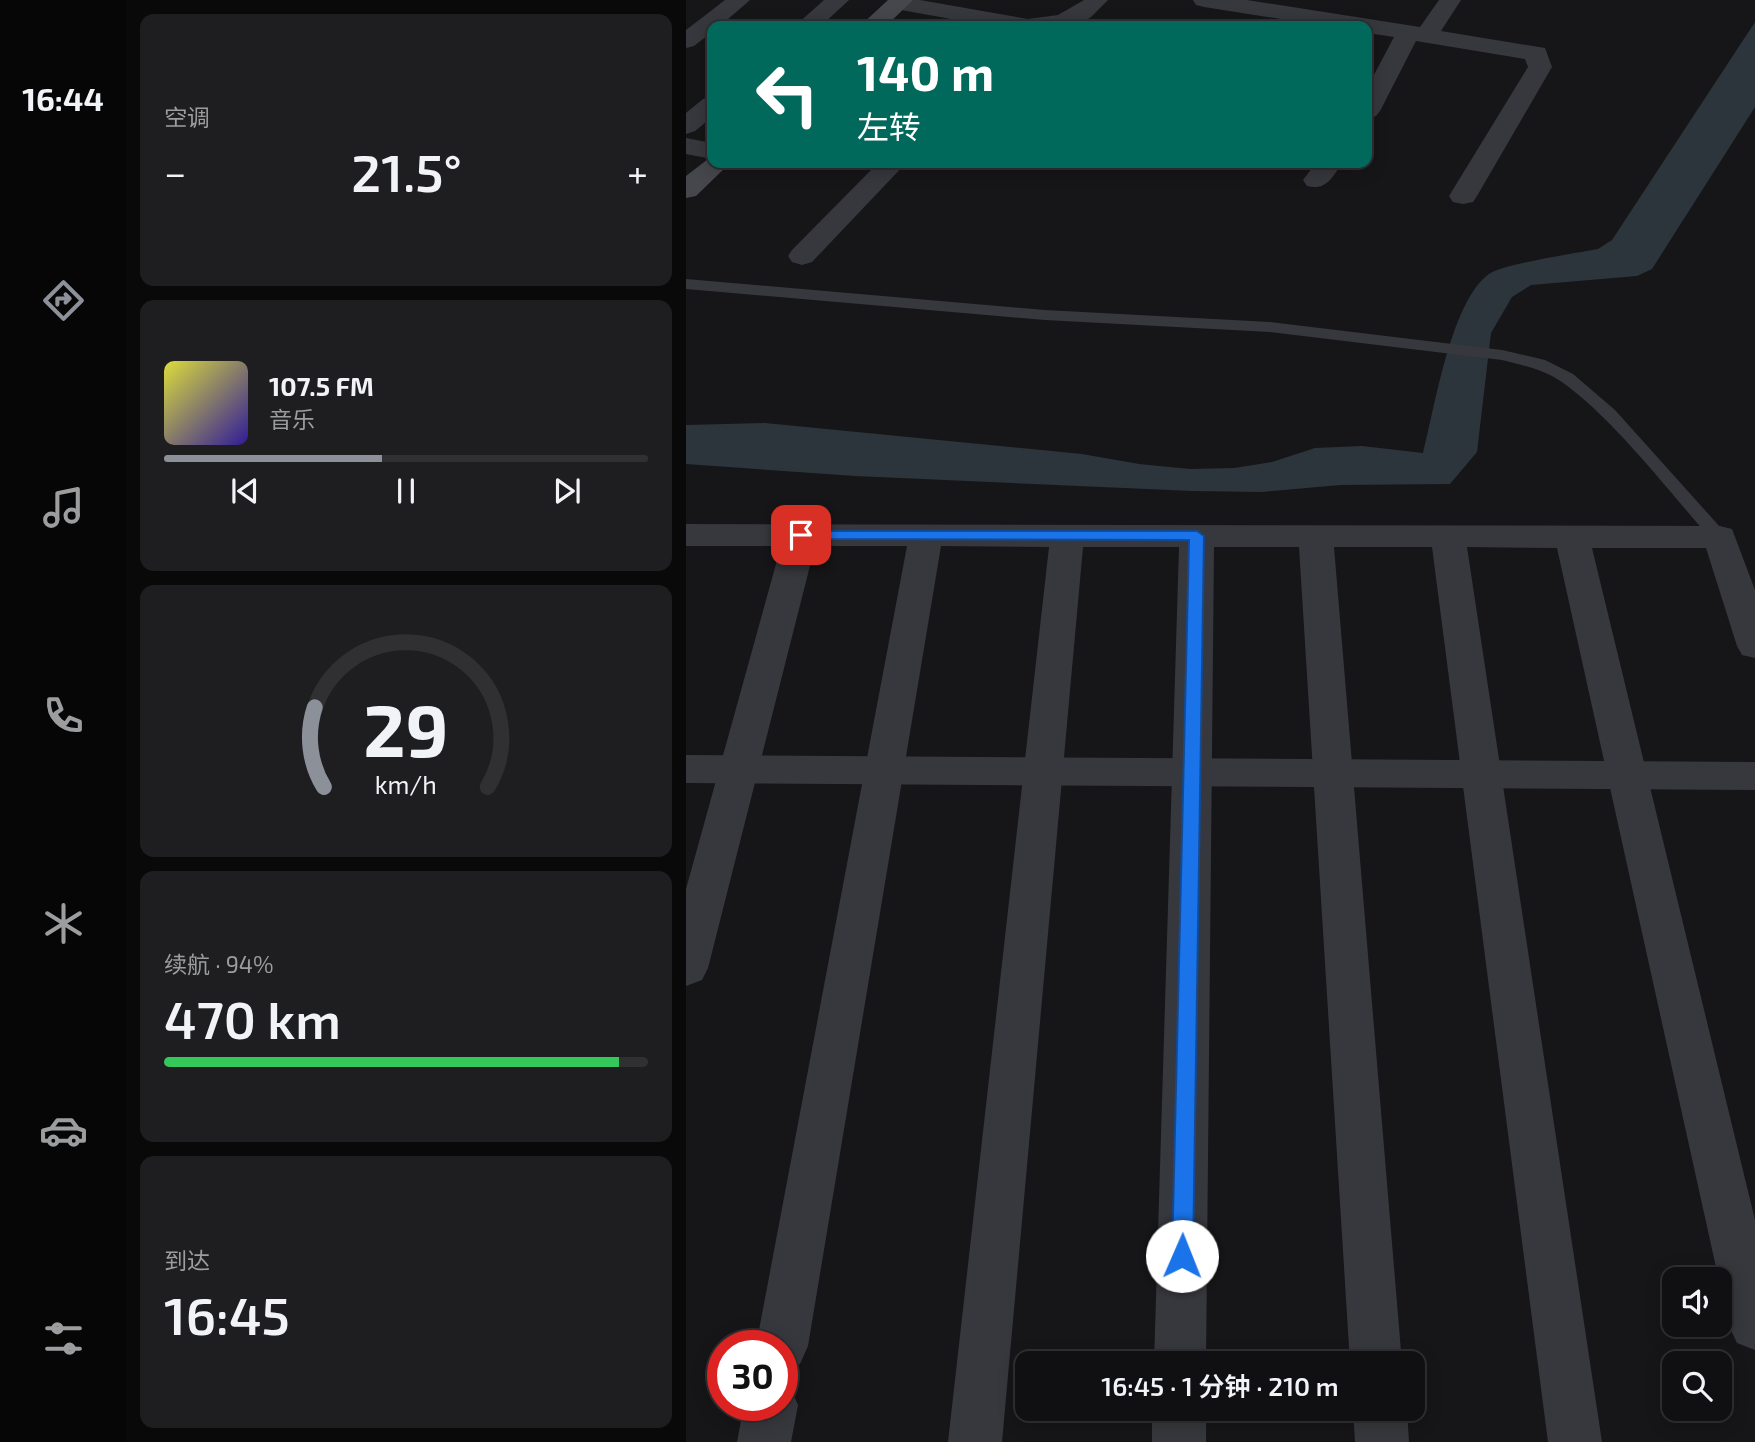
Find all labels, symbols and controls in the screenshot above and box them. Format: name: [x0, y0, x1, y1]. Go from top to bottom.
text: 140 m: [857, 42, 994, 101]
icon: left: [742, 49, 833, 140]
text: 16:44: [22, 79, 104, 117]
text: 空调: [164, 103, 210, 131]
text: 左转: [857, 107, 921, 145]
text: 21.5°: [351, 140, 462, 202]
text: −: [164, 149, 186, 195]
text: +: [627, 149, 648, 195]
icon: directions: [39, 276, 88, 325]
text: 107.5 FM: [269, 370, 374, 401]
text: 音乐: [269, 405, 315, 433]
icon: previous: [226, 472, 264, 510]
icon: pause: [387, 472, 425, 510]
icon: next: [548, 472, 586, 510]
icon: music: [39, 483, 88, 532]
pin: [771, 505, 831, 565]
icon: arrive: [782, 516, 820, 554]
text: 29: [363, 684, 449, 772]
icon: phone: [39, 691, 88, 740]
text: km/h: [375, 769, 437, 799]
icon: climate: [39, 899, 88, 948]
text: 续航 · 94%: [164, 950, 274, 978]
text: 470 km: [164, 987, 341, 1049]
icon: car: [39, 1106, 88, 1155]
position arrow: [1145, 1219, 1219, 1293]
text: 到达: [164, 1246, 210, 1274]
map controls: [1662, 1267, 1732, 1421]
button: sound: [1662, 1267, 1732, 1337]
text: 16:45: [164, 1283, 290, 1345]
icon: filters: [39, 1314, 88, 1363]
speed limit sign: 30: [707, 1330, 798, 1421]
button: search: [1662, 1351, 1732, 1421]
text: 16:45 · 1 分钟 · 210 m: [1101, 1370, 1339, 1401]

